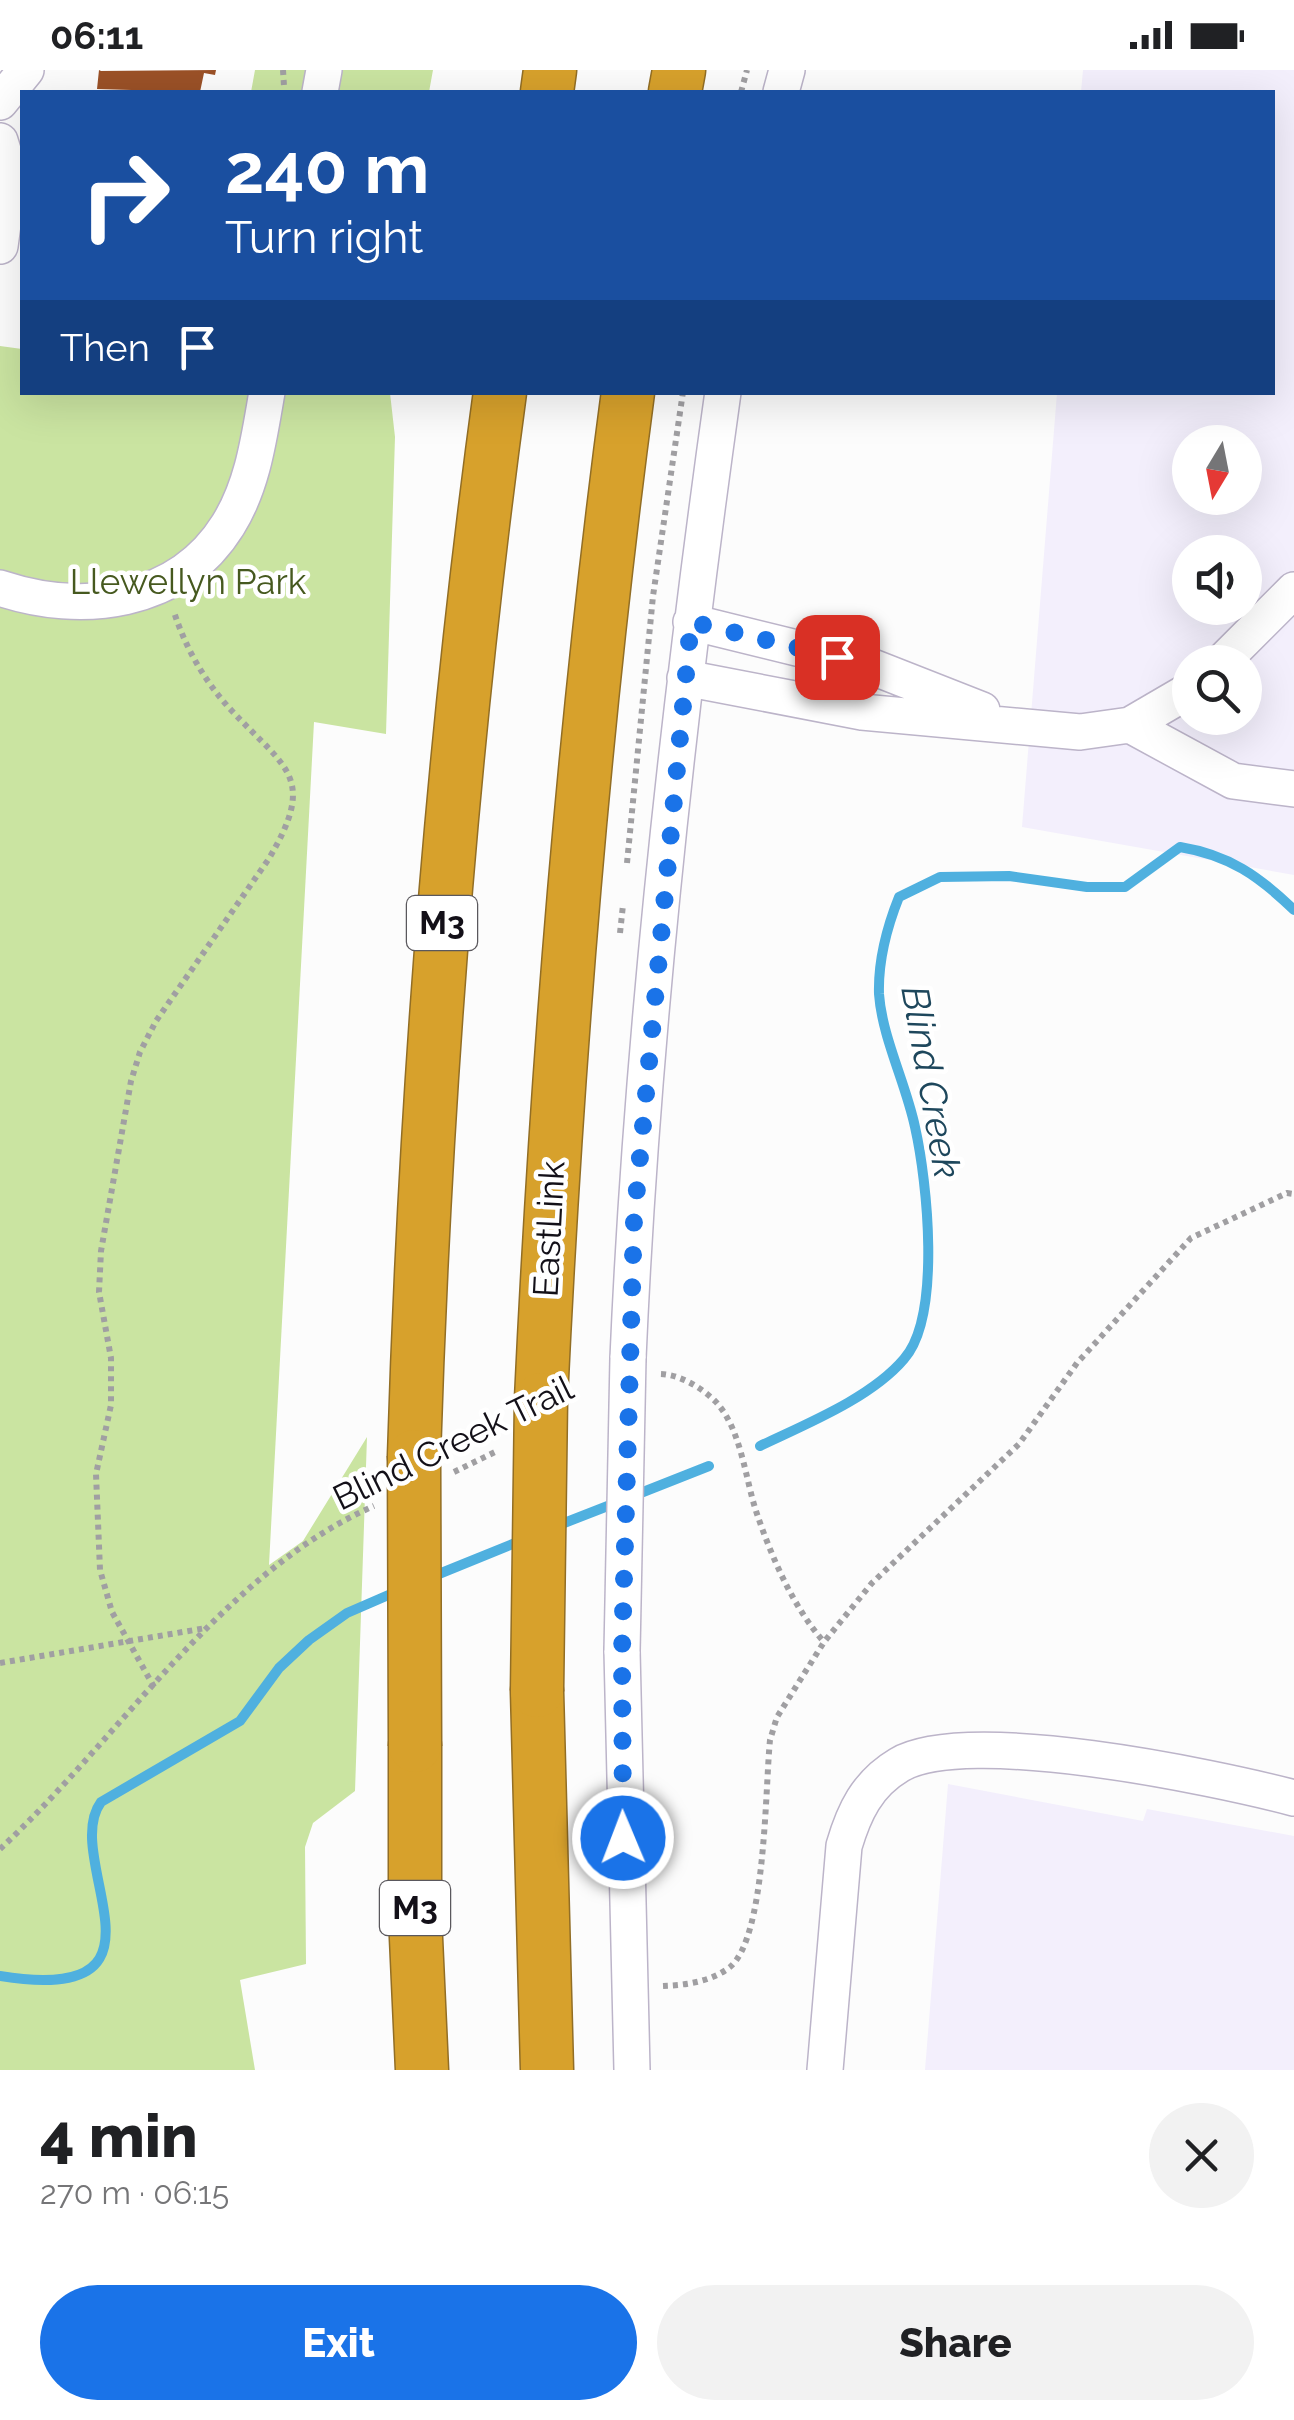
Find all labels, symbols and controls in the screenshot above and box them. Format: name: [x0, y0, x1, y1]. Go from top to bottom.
text: 06:11: [50, 13, 143, 58]
text: 240 m: [225, 127, 429, 209]
icon: right: [60, 130, 190, 260]
text: Turn right: [225, 211, 423, 264]
icon: arrive: [170, 320, 225, 375]
text: Then: [60, 325, 150, 370]
north arrow: [1172, 425, 1262, 515]
map controls: [1172, 425, 1262, 735]
button: sound: [1172, 535, 1262, 625]
park label: Llewellyn Park: [70, 561, 307, 602]
pin: [795, 615, 880, 700]
icon: arrive: [810, 630, 865, 685]
button: search: [1172, 645, 1262, 735]
road number: M3: [407, 896, 477, 950]
water label: Blind Creek: [892, 982, 971, 1182]
street label: EastLink: [524, 1160, 573, 1298]
street label: Blind Creek Trail: [326, 1367, 580, 1518]
position arrow: [571, 1786, 675, 1890]
road number: M3: [380, 1881, 450, 1935]
text: 4 min: [40, 2101, 198, 2171]
button: close: [1149, 2103, 1254, 2208]
text: 270 m · 06:15: [40, 2174, 229, 2211]
button: Exit: [40, 2285, 637, 2400]
button: Share: [657, 2285, 1254, 2400]

